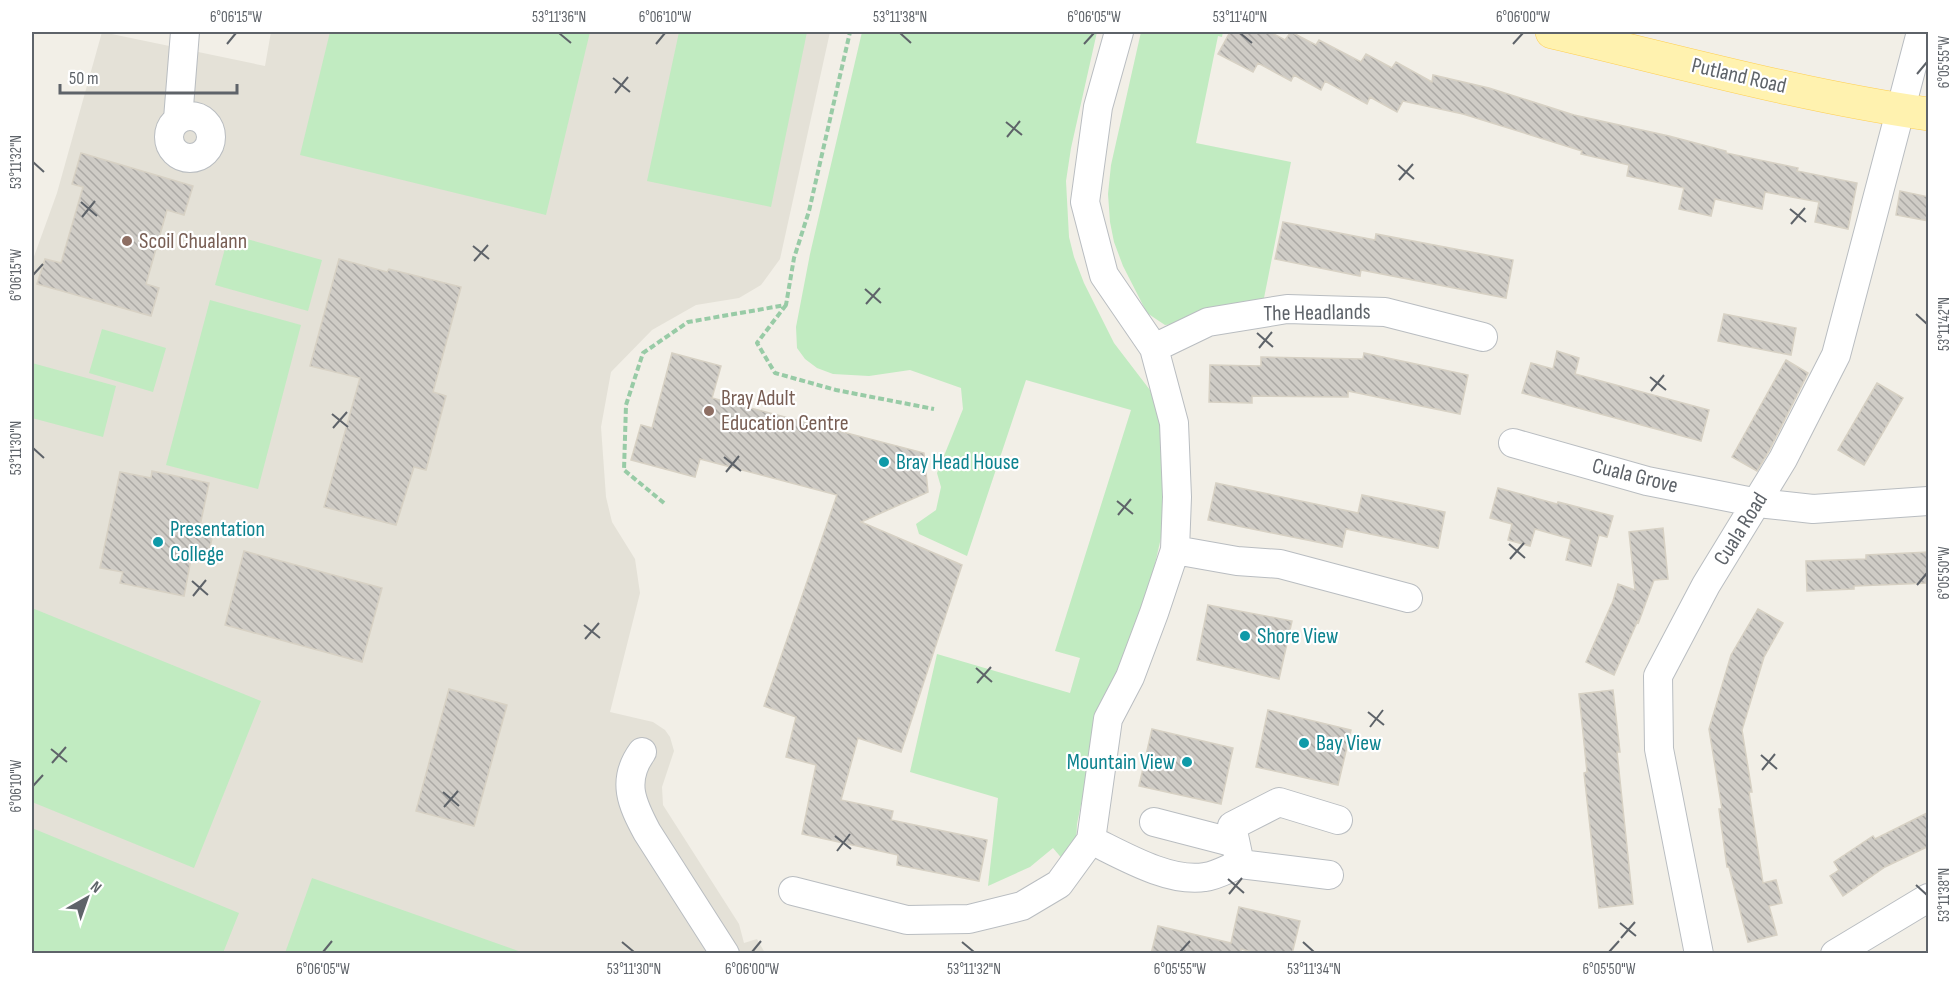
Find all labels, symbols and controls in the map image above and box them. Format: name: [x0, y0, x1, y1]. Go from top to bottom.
text: 6°06'15"W: [210, 8, 262, 27]
text: 53°11'36"N: [532, 8, 586, 27]
text: 6°06'10"W: [639, 8, 692, 27]
text: 53°11'38"N: [873, 8, 927, 27]
text: 6°06'05"W: [1067, 8, 1121, 27]
text: 53°11'40"N: [1213, 8, 1267, 27]
text: 6°06'00"W: [1496, 8, 1550, 27]
text: 6°05'55"W: [1935, 36, 1954, 88]
street label: Putland Road: [1689, 52, 1789, 100]
scale bar: [60, 57, 237, 95]
text: 50 m: [69, 68, 99, 89]
text: 53°11'32"N: [7, 135, 26, 189]
place label: Scoil Chualann: [139, 228, 247, 255]
marker: Scoil Chualann: [120, 234, 134, 248]
text: 6°06'15"W: [7, 249, 26, 301]
text: 53°11'42"N: [1935, 297, 1954, 351]
street label: The Headlands: [1263, 299, 1371, 327]
place label: Bray Adult Education Centre: [721, 385, 849, 437]
marker: Bray Adult Education Centre: [702, 404, 716, 418]
text: 53°11'30"N: [7, 421, 26, 475]
place label: Bray Head House: [896, 449, 1019, 476]
street label: Cuala Grove: [1589, 452, 1681, 500]
marker: Bray Head House: [877, 455, 891, 469]
street label: Cuala Road: [1708, 488, 1774, 570]
place label: Presentation College: [170, 516, 265, 568]
marker: Presentation College: [151, 535, 165, 549]
text: 6°05'50"W: [1935, 546, 1954, 599]
place label: Shore View: [1257, 623, 1338, 650]
marker: Shore View: [1238, 629, 1252, 643]
place label: Bay View: [1316, 730, 1381, 757]
marker: Bay View: [1297, 736, 1311, 750]
place label: Mountain View: [1067, 749, 1175, 776]
marker: Mountain View: [1180, 755, 1194, 769]
text: 6°06'10"W: [7, 759, 26, 812]
north arrow: [57, 868, 117, 928]
text: 53°11'38"N: [1935, 868, 1954, 922]
text: N: [86, 878, 105, 898]
text: 6°06'05"W: [296, 960, 350, 979]
text: 53°11'30"N: [607, 960, 661, 979]
text: 6°06'00"W: [725, 960, 779, 979]
text: 53°11'32"N: [947, 960, 1001, 979]
text: 6°05'55"W: [1154, 960, 1206, 979]
text: 53°11'34"N: [1287, 960, 1341, 979]
text: 6°05'50"W: [1583, 960, 1636, 979]

